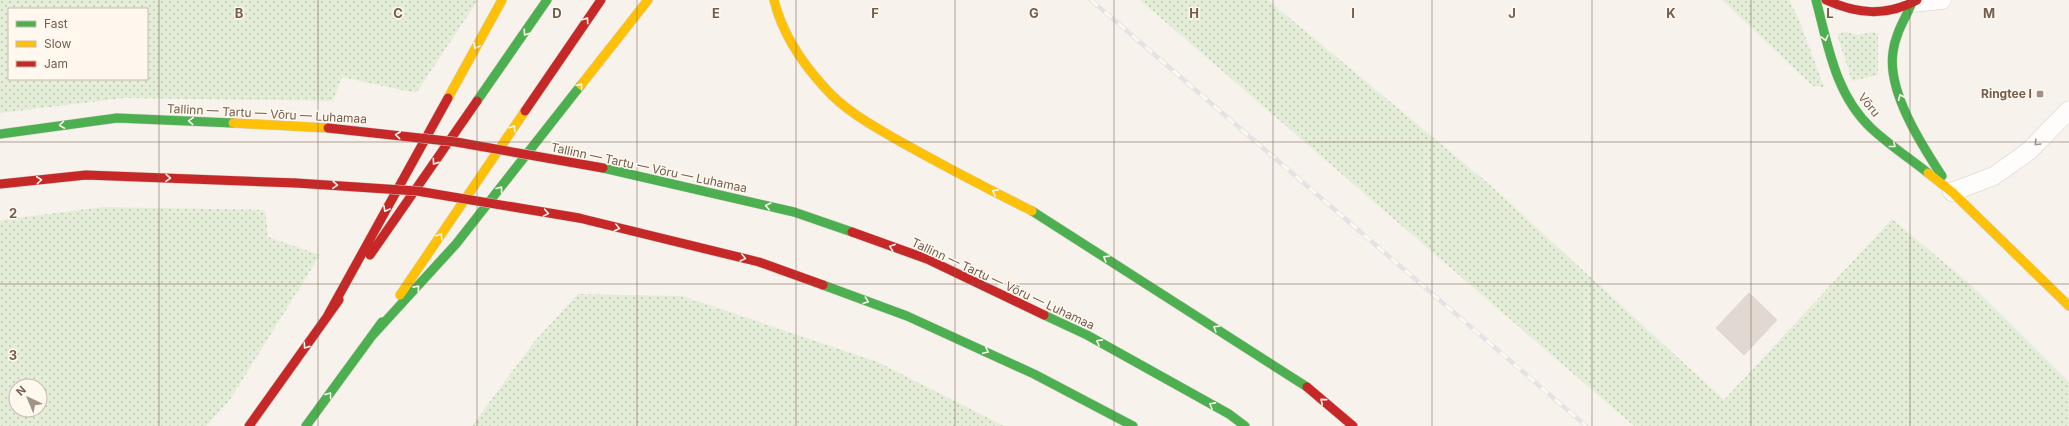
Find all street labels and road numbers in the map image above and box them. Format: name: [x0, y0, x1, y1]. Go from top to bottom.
street label: Võru: [1855, 90, 1884, 120]
street label: Tallinn — Tartu — Võru — Luhamaa: [167, 101, 367, 126]
street label: Tallinn — Tartu — Võru — Luhamaa: [550, 139, 749, 196]
street label: Tallinn — Tartu — Võru — Luhamaa: [909, 234, 1097, 333]

